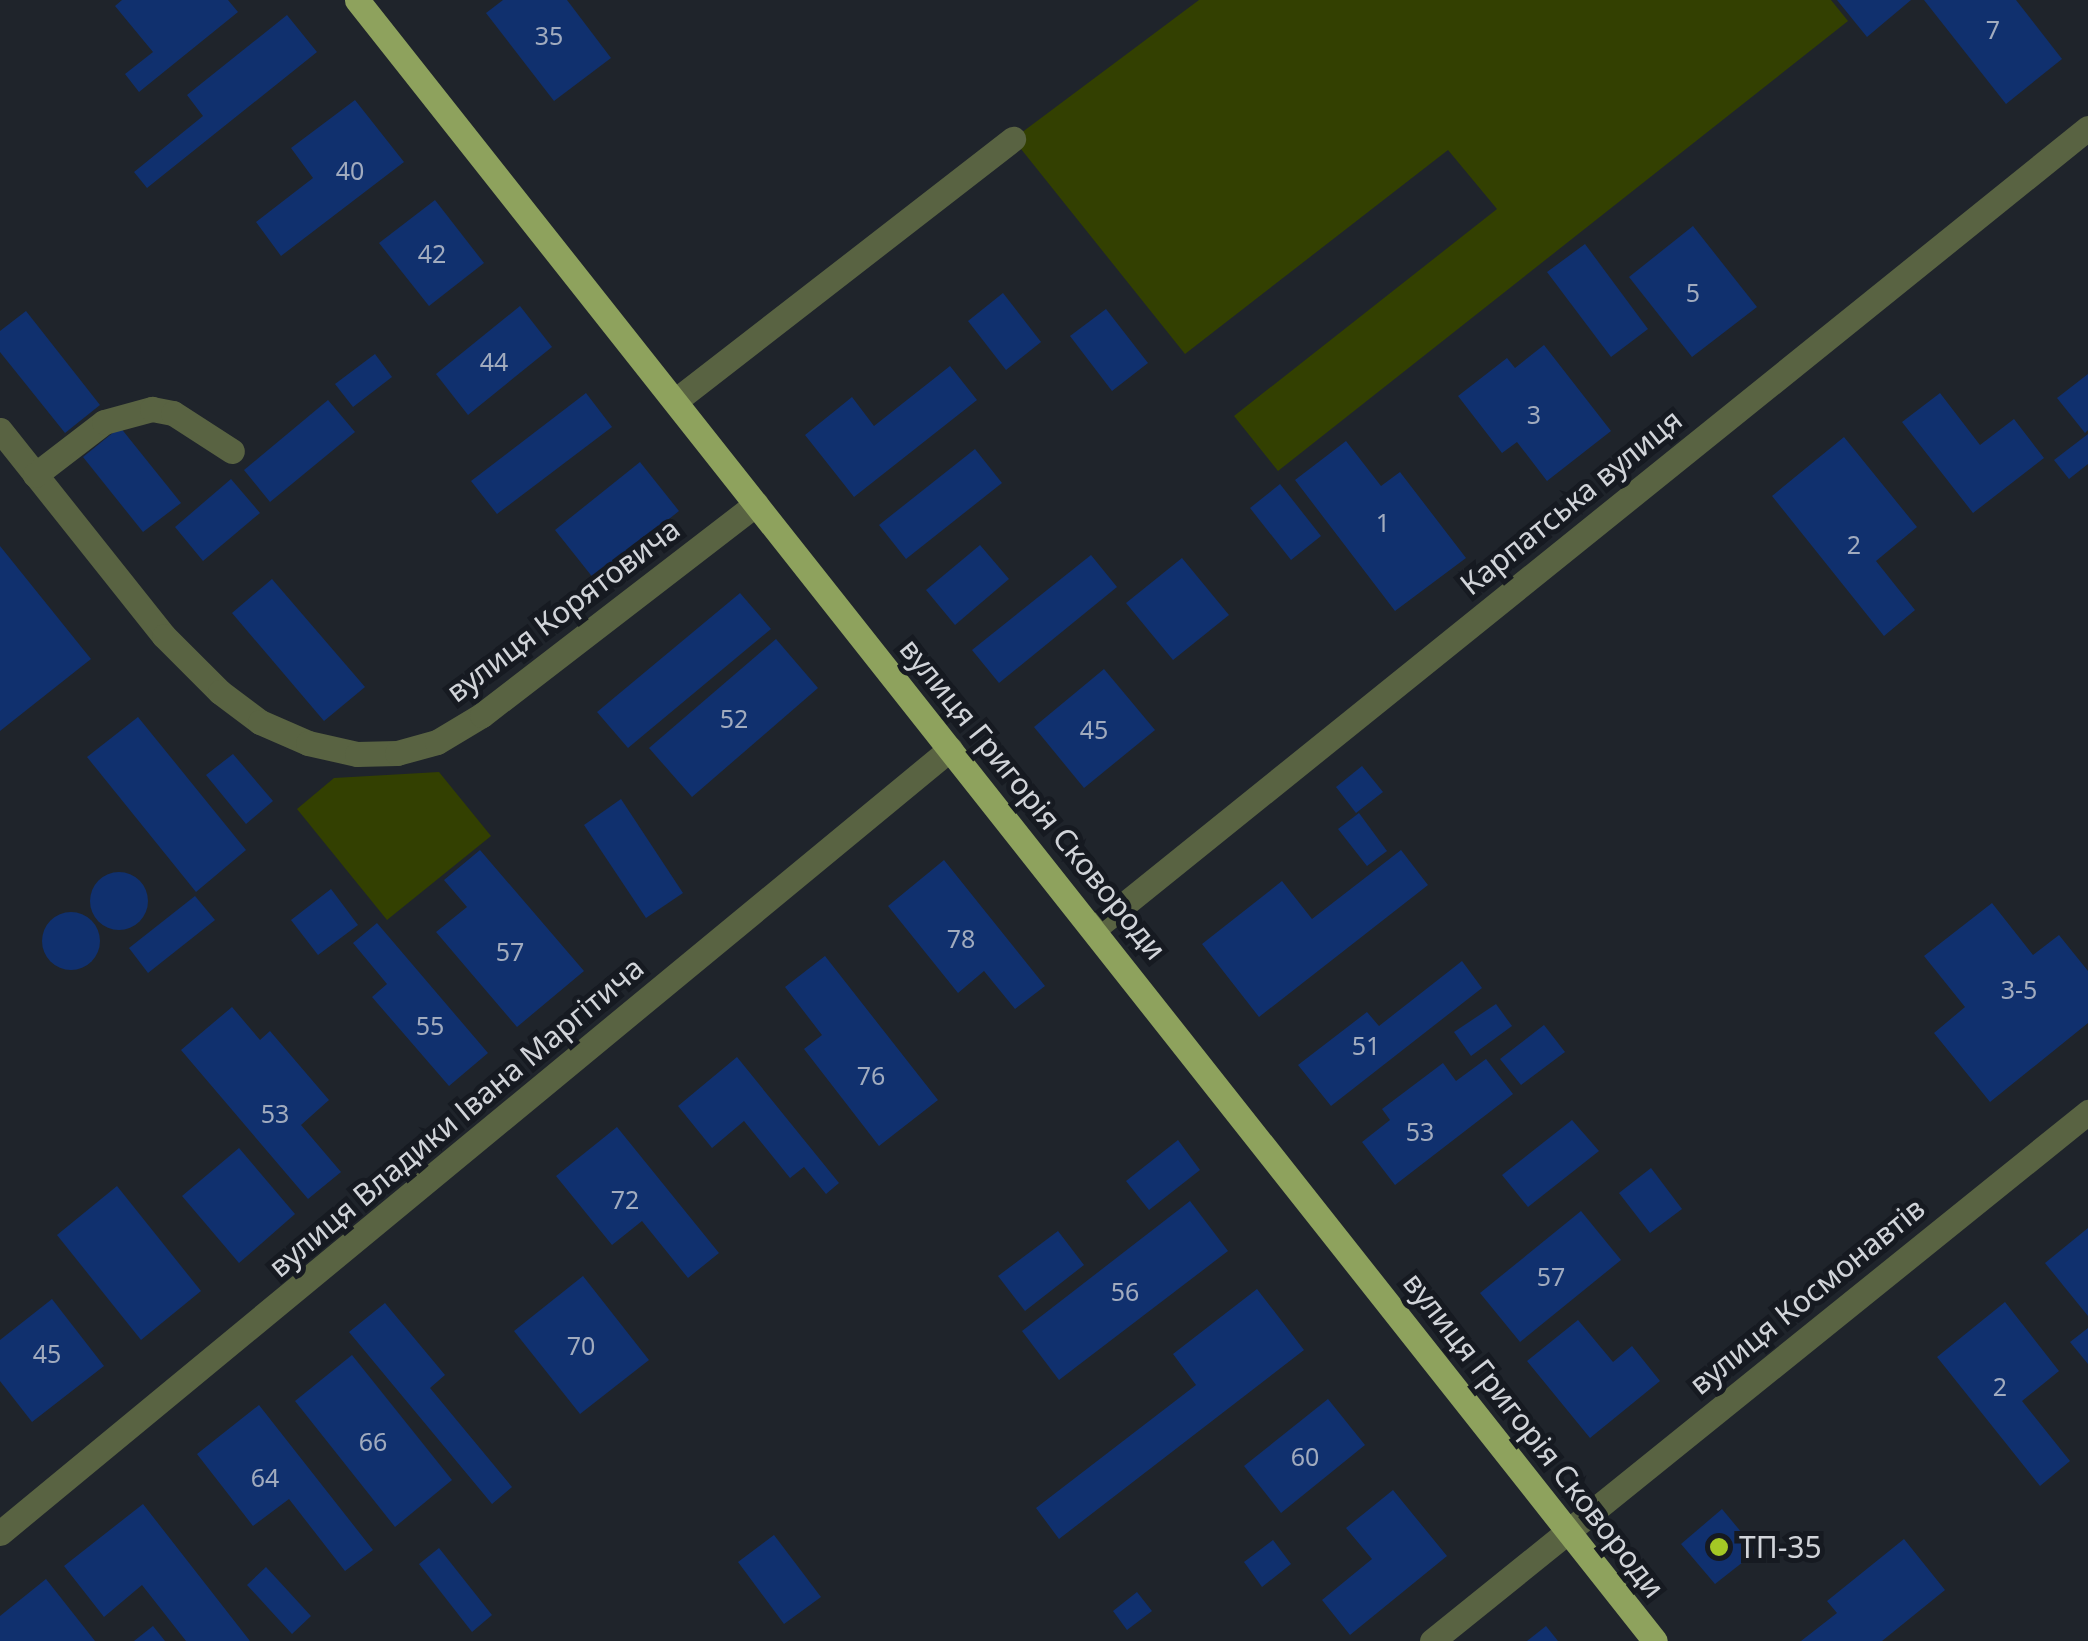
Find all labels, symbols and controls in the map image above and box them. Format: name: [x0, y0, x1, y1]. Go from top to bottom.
house number: 7: [1986, 14, 2000, 44]
house number: 35: [535, 20, 563, 50]
house number: 40: [336, 155, 364, 185]
house number: 42: [418, 238, 446, 268]
house number: 5: [1686, 277, 1700, 307]
house number: 44: [480, 346, 508, 376]
house number: 3: [1527, 399, 1541, 429]
street label: Карпатська вулиця: [1453, 402, 1689, 602]
house number: 1: [1376, 507, 1390, 537]
street label: вулиця Корятовича: [439, 511, 687, 709]
house number: 2: [1847, 529, 1861, 559]
street label: вулиця Григорія Сковороди: [892, 631, 1174, 967]
house number: 52: [720, 703, 748, 733]
house number: 45: [1080, 714, 1108, 744]
house number: 78: [947, 923, 975, 953]
house number: 57: [496, 936, 524, 966]
street label: вулиця Владики Івана Маргітича: [261, 950, 651, 1284]
house number: 3-5: [2001, 974, 2037, 1004]
house number: 55: [416, 1010, 444, 1040]
house number: 51: [1352, 1030, 1380, 1060]
house number: 76: [857, 1060, 885, 1090]
house number: 53: [261, 1098, 289, 1128]
house number: 53: [1406, 1116, 1434, 1146]
house number: 72: [611, 1184, 639, 1214]
street label: вулиця Космонавтів: [1682, 1190, 1932, 1402]
house number: 57: [1537, 1261, 1565, 1291]
street label: вулиця Григорія Сковороди: [1396, 1265, 1672, 1605]
house number: 56: [1111, 1276, 1139, 1306]
house number: 70: [567, 1330, 595, 1360]
house number: 45: [33, 1338, 61, 1368]
house number: 2: [1993, 1371, 2007, 1401]
house number: 66: [359, 1426, 387, 1456]
house number: 60: [1291, 1441, 1319, 1471]
house number: 64: [251, 1462, 279, 1492]
place label: ТП-35: [1739, 1529, 1822, 1565]
marker: ТП-35: [1708, 1536, 1730, 1558]

